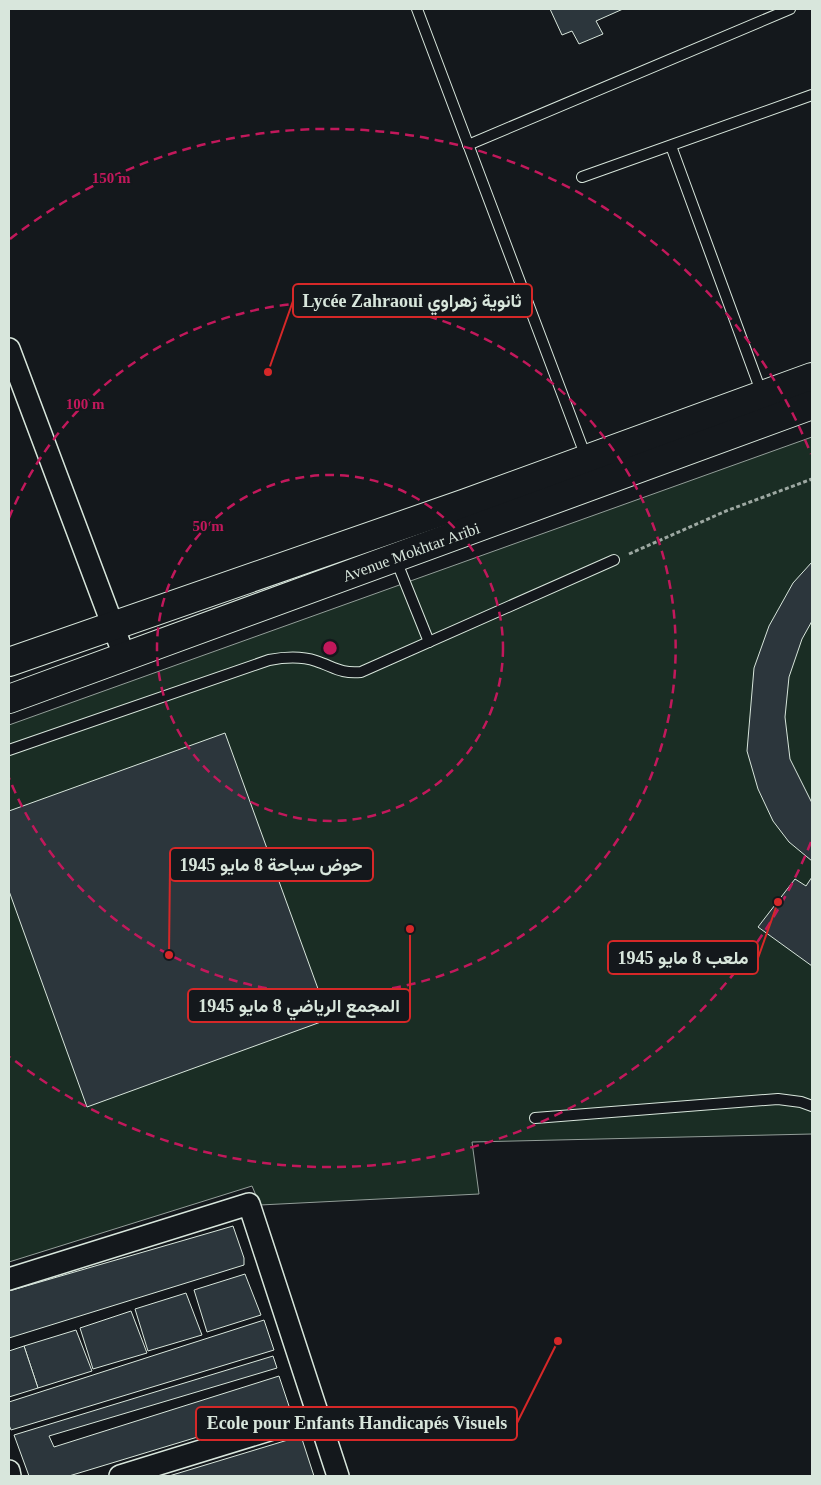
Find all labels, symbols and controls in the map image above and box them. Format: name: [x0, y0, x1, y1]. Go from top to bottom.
text: 150 m: [92, 170, 131, 186]
callout: Lycée Zahraoui ثانوية زهراوي: [293, 284, 532, 317]
text: Lycée Zahraoui ثانوية زهراوي: [302, 291, 522, 316]
text: 100 m: [66, 396, 105, 412]
text: 50 m: [192, 518, 224, 534]
street label: Avenue Mokhtar Aribi: [340, 519, 482, 585]
centre of rings: [321, 639, 339, 657]
callout: حوض سباحة 8 مايو 1945: [170, 848, 373, 881]
text: حوض سباحة 8 مايو 1945: [179, 855, 363, 876]
callout: ملعب 8 مايو 1945: [608, 941, 758, 974]
text: ملعب 8 مايو 1945: [618, 948, 749, 969]
callout: المجمع الرياضي 8 مايو 1945: [188, 989, 410, 1022]
text: المجمع الرياضي 8 مايو 1945: [198, 996, 400, 1021]
callout: Ecole pour Enfants Handicapés Visuels: [196, 1407, 517, 1440]
text: Ecole pour Enfants Handicapés Visuels: [207, 1413, 507, 1433]

